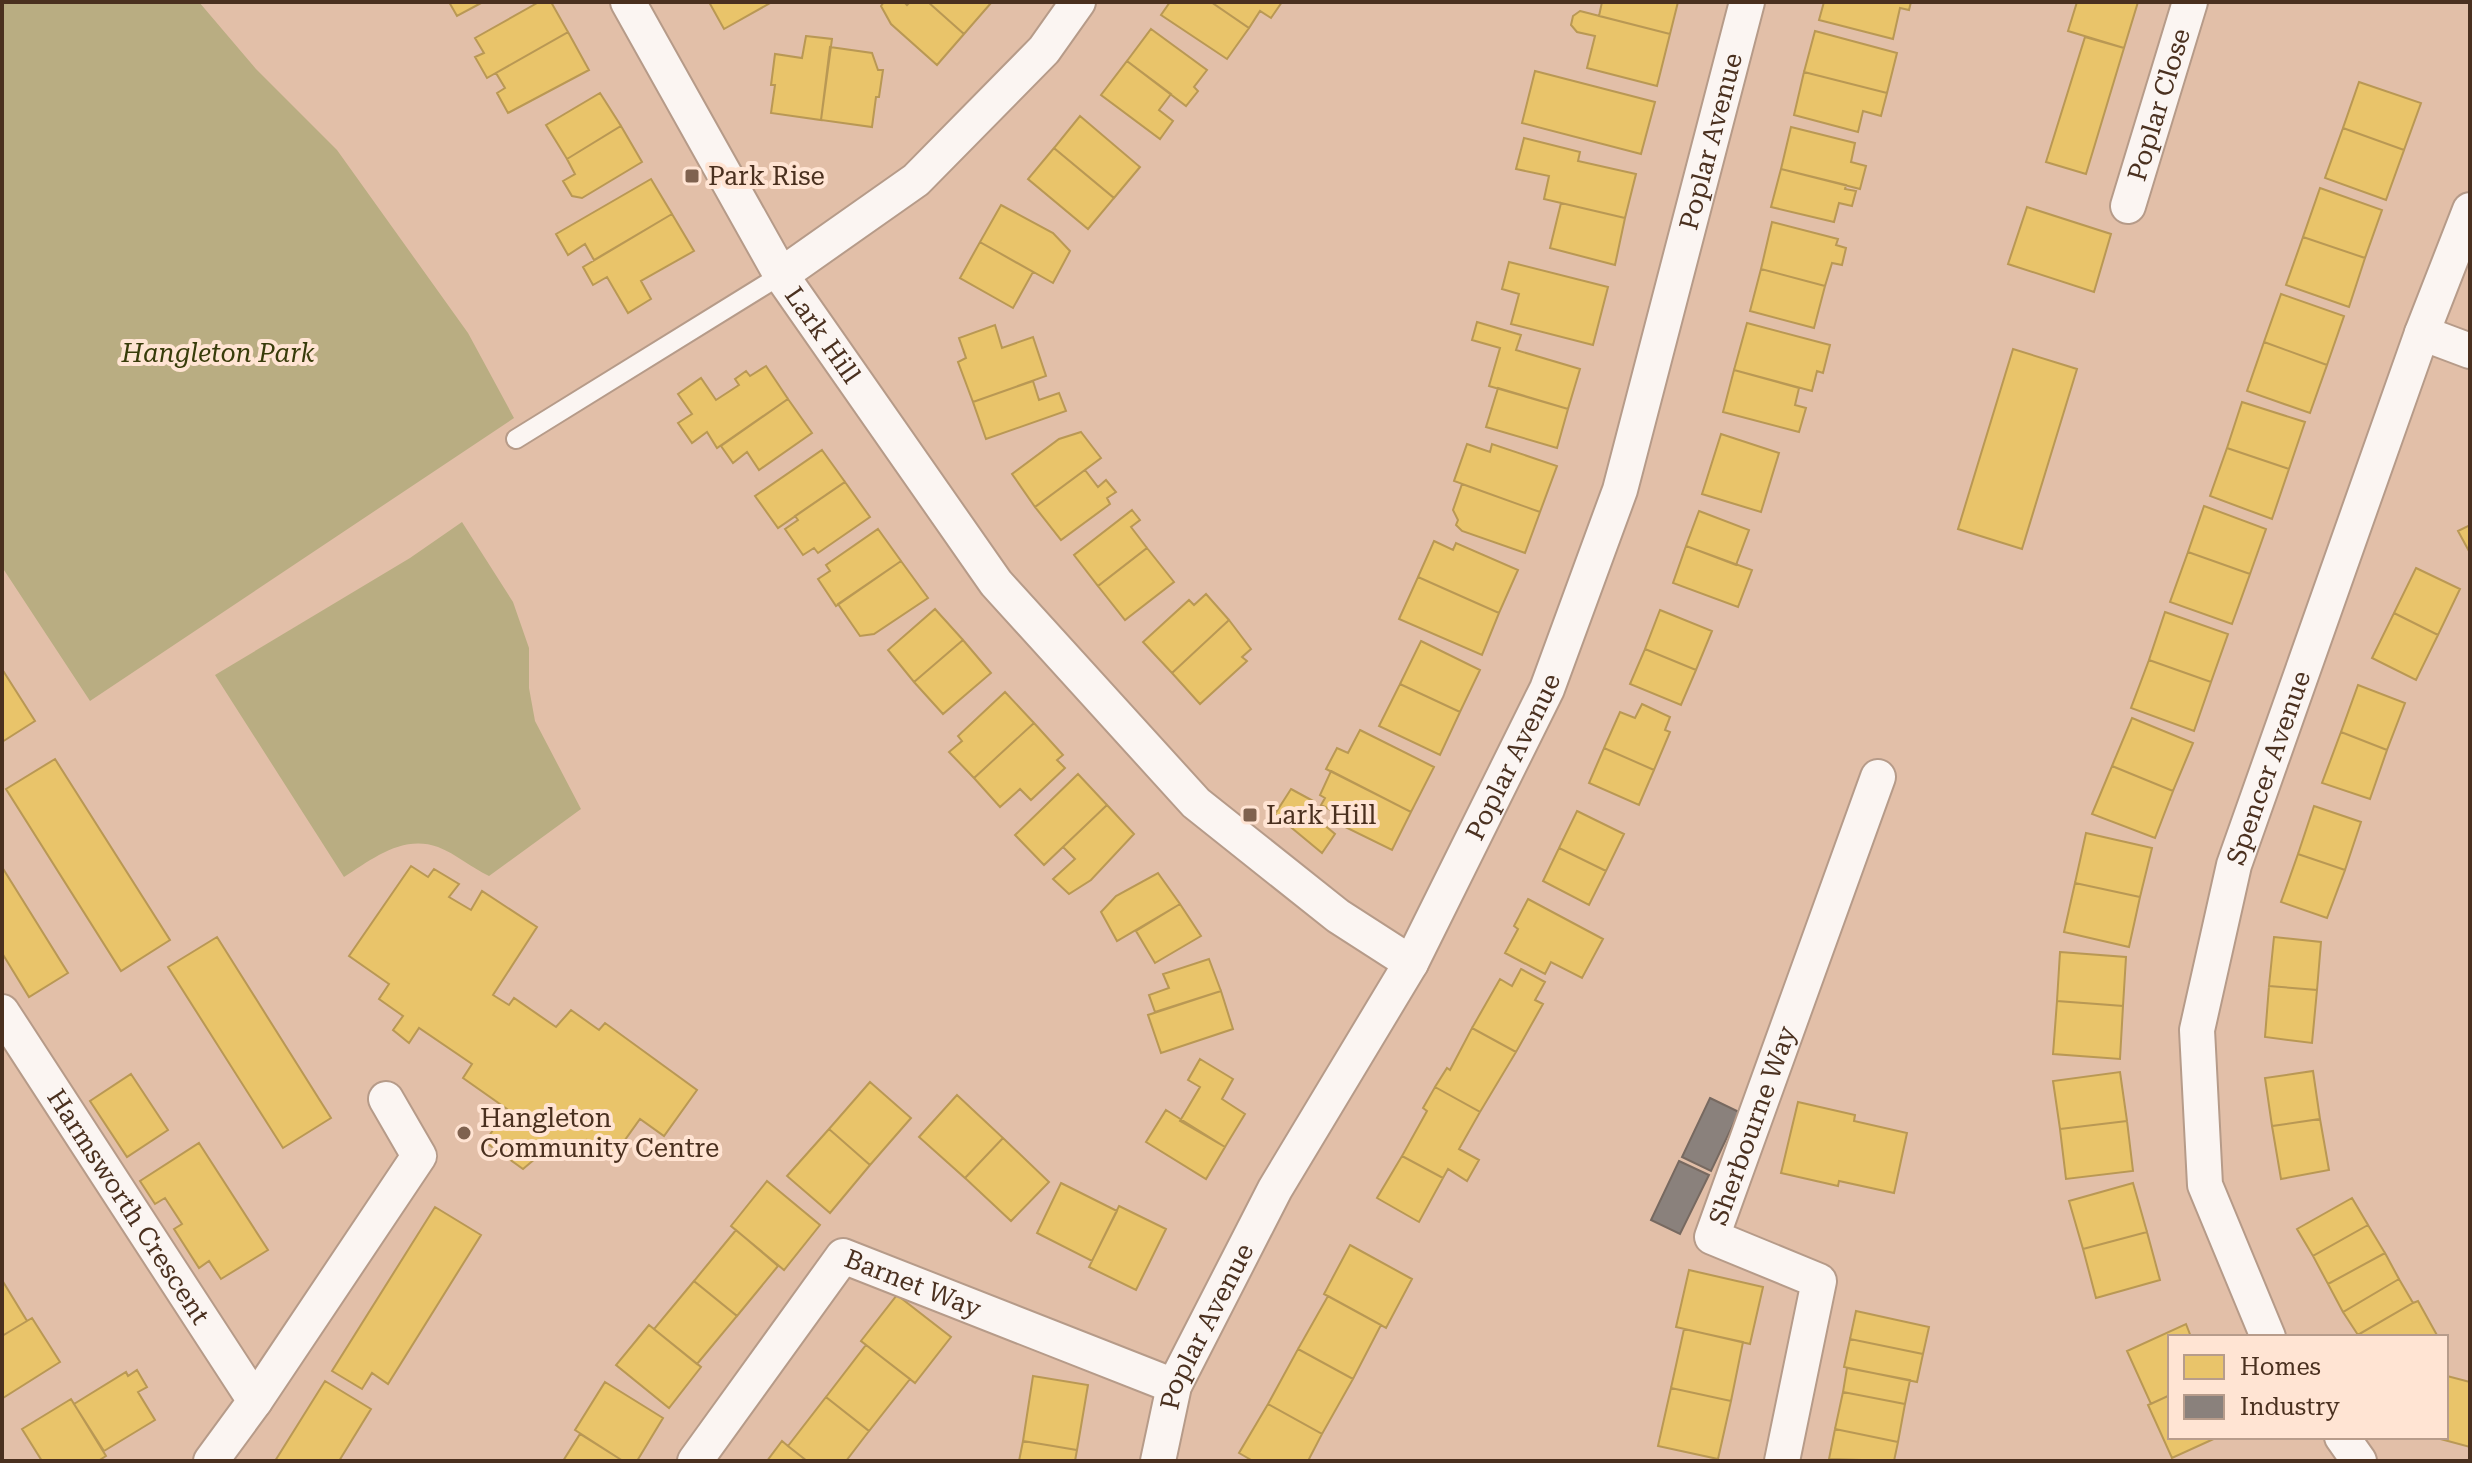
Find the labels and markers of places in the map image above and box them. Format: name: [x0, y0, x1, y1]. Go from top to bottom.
place label: Park Rise: [708, 161, 825, 191]
marker: Park Rise: [683, 167, 701, 185]
place label: Lark Hill: [1266, 800, 1376, 830]
marker: Lark Hill: [1241, 806, 1259, 824]
place label: Hangleton Community Centre: [480, 1103, 719, 1163]
marker: Hangleton Community Centre: [455, 1124, 473, 1142]

